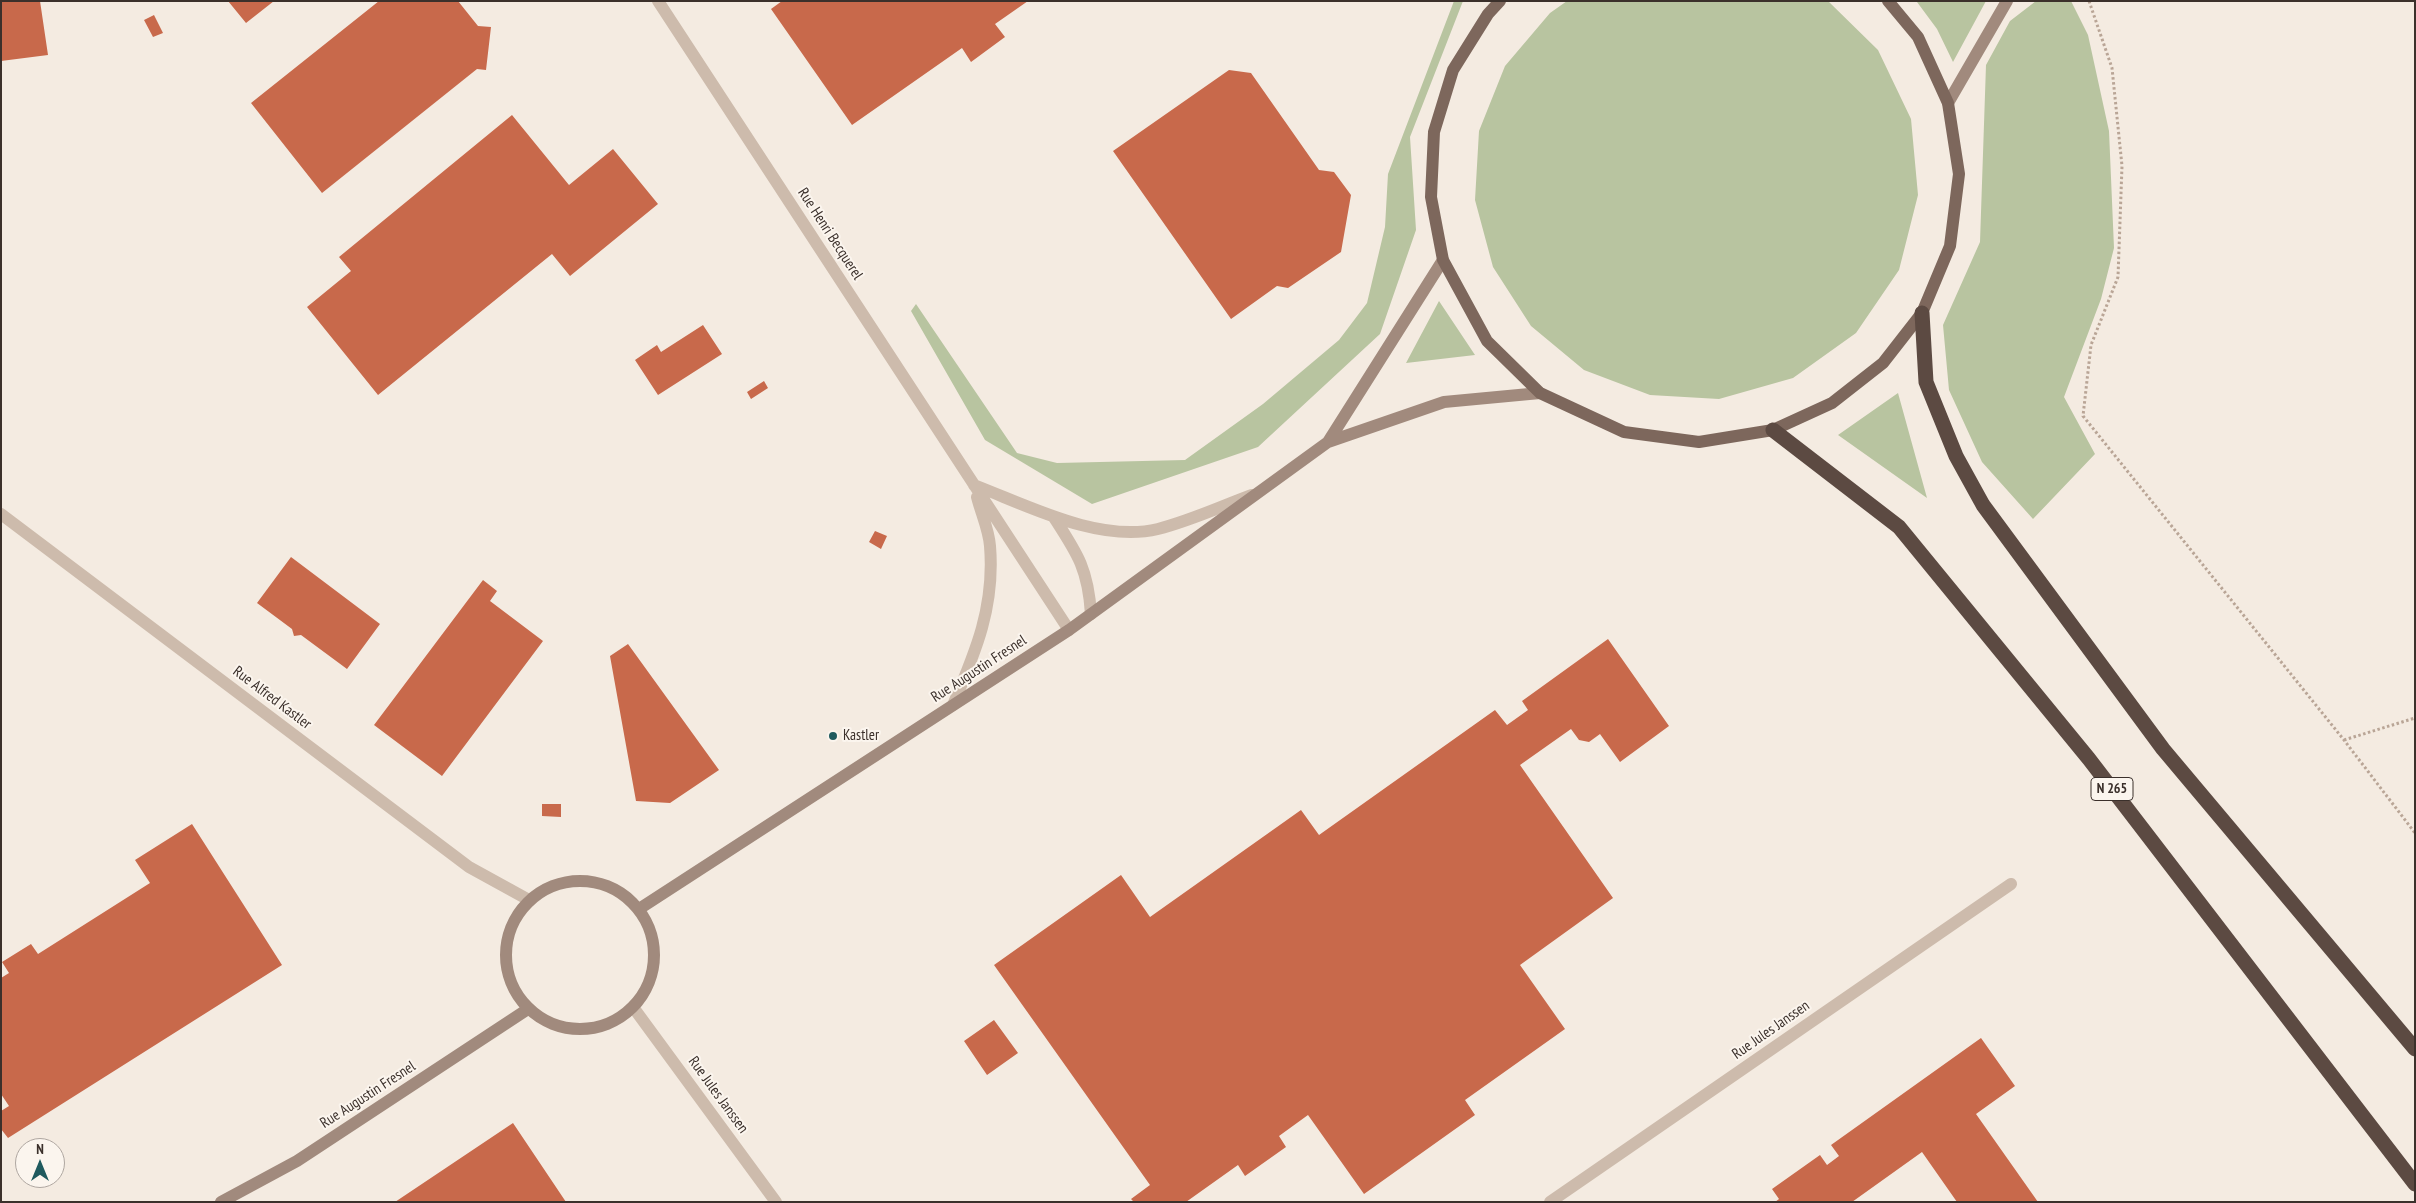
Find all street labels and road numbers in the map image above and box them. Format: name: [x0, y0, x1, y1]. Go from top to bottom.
street label: Rue Henri Becquerel: [794, 185, 866, 283]
street label: Rue Augustin Fresnel: [928, 632, 1030, 706]
street label: Rue Alfred Kastler: [229, 663, 315, 733]
road number: N 265: [2091, 778, 2133, 801]
street label: Rue Jules Janssen: [1729, 997, 1813, 1063]
street label: Rue Jules Janssen: [684, 1053, 752, 1137]
street label: Rue Augustin Fresnel: [317, 1058, 419, 1132]

